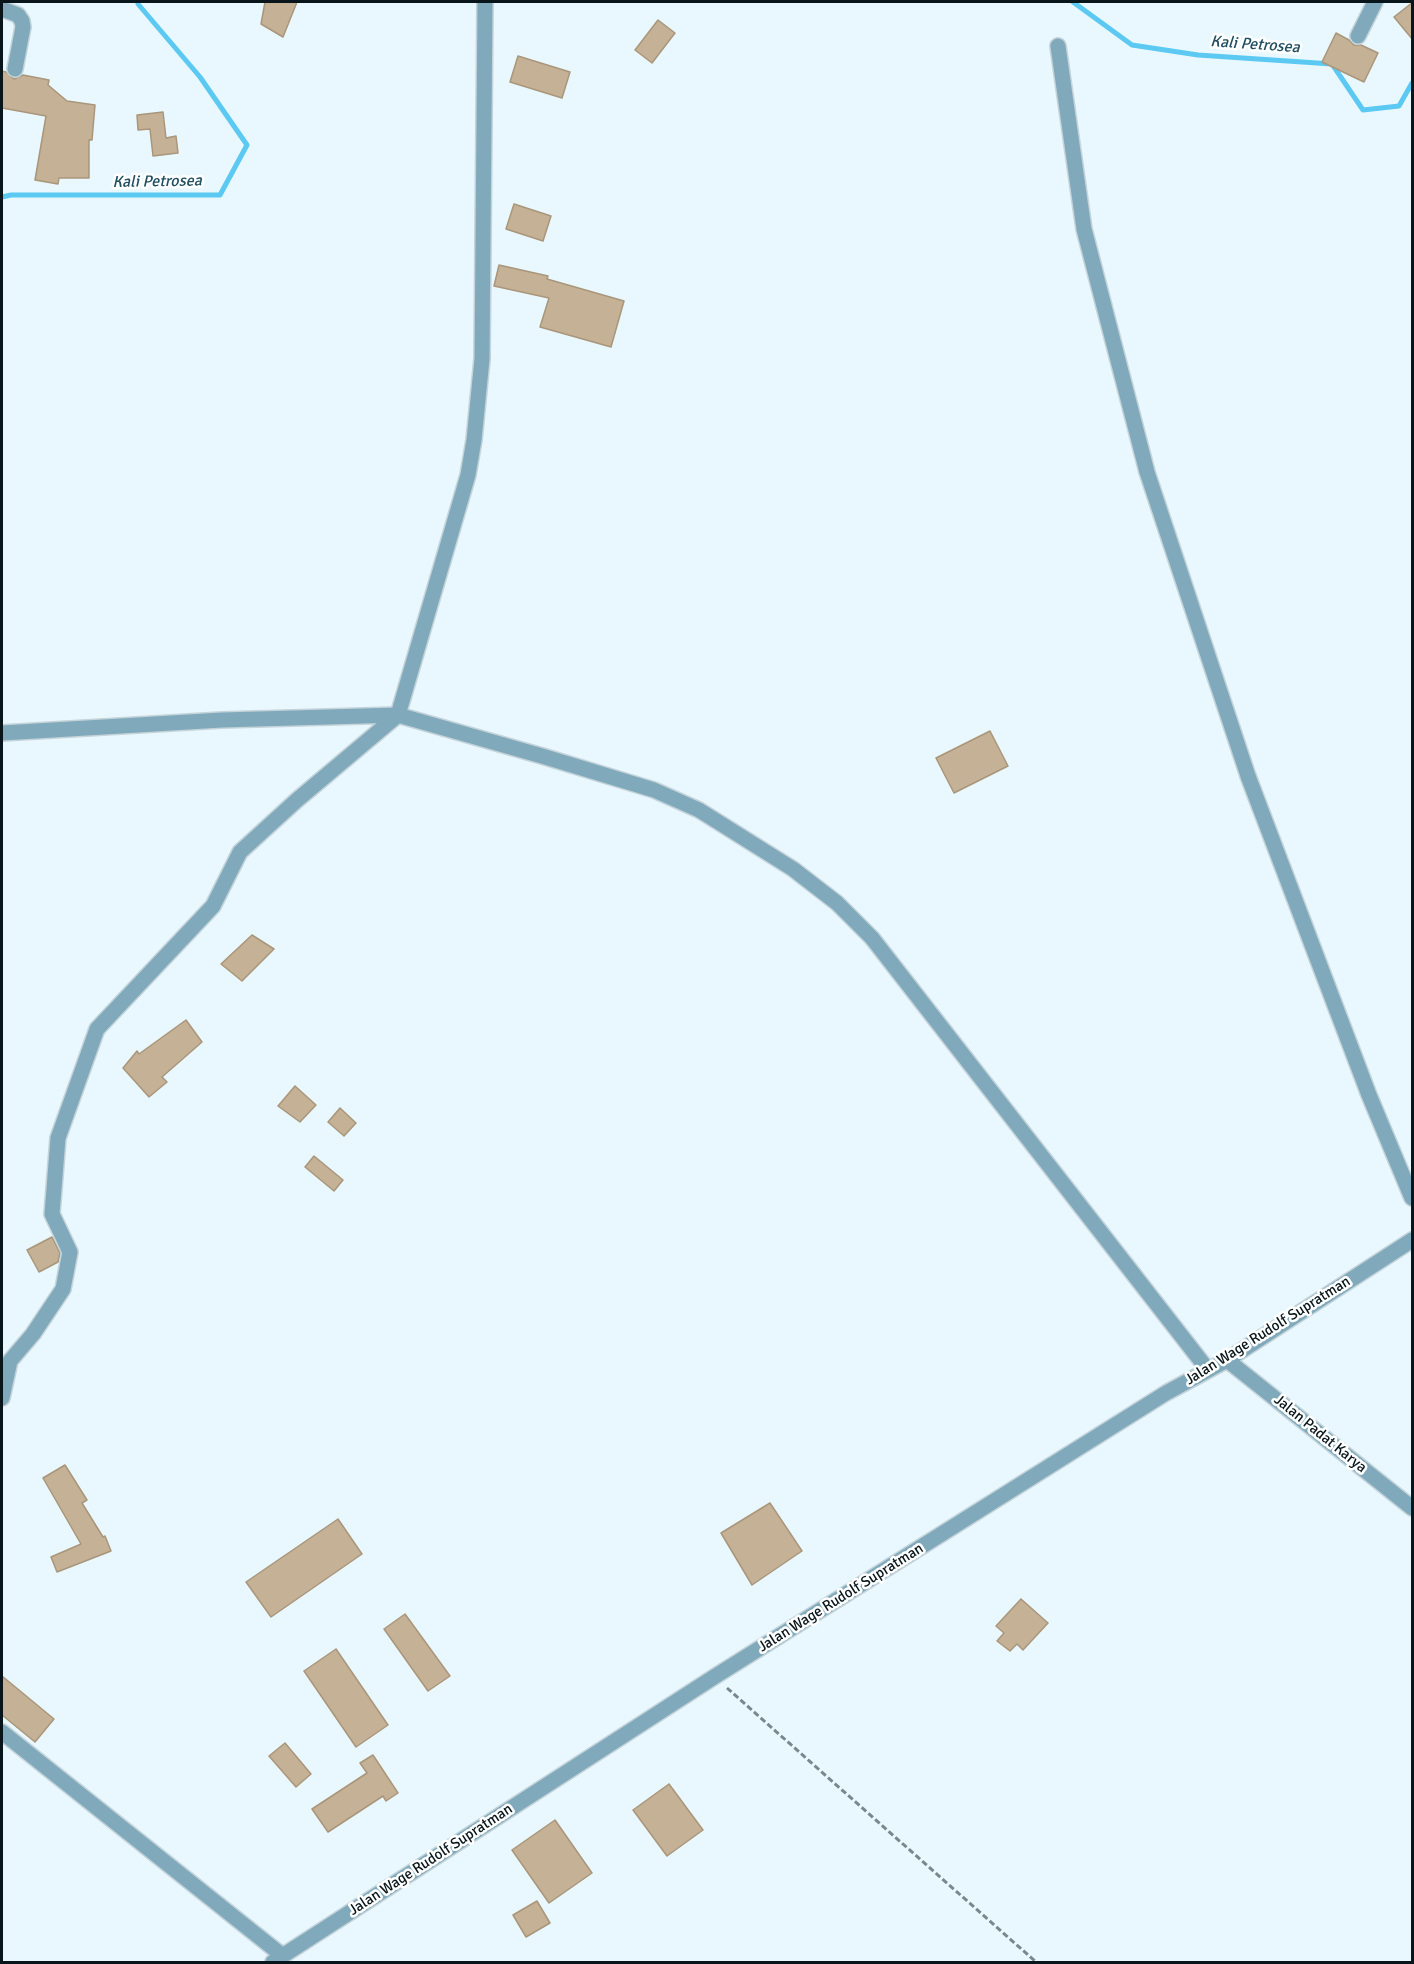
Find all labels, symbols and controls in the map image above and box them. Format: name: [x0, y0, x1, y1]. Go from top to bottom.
water label: Kali Petrosea: [1210, 32, 1300, 58]
water label: Kali Petrosea: [112, 172, 202, 192]
street label: Jalan Wage Rudolf Supratman: [1182, 1273, 1354, 1389]
street label: Jalan Padat Karya: [1270, 1391, 1370, 1477]
street label: Jalan Wage Rudolf Supratman: [755, 1540, 927, 1656]
street label: Jalan Wage Rudolf Supratman: [346, 1800, 516, 1920]

